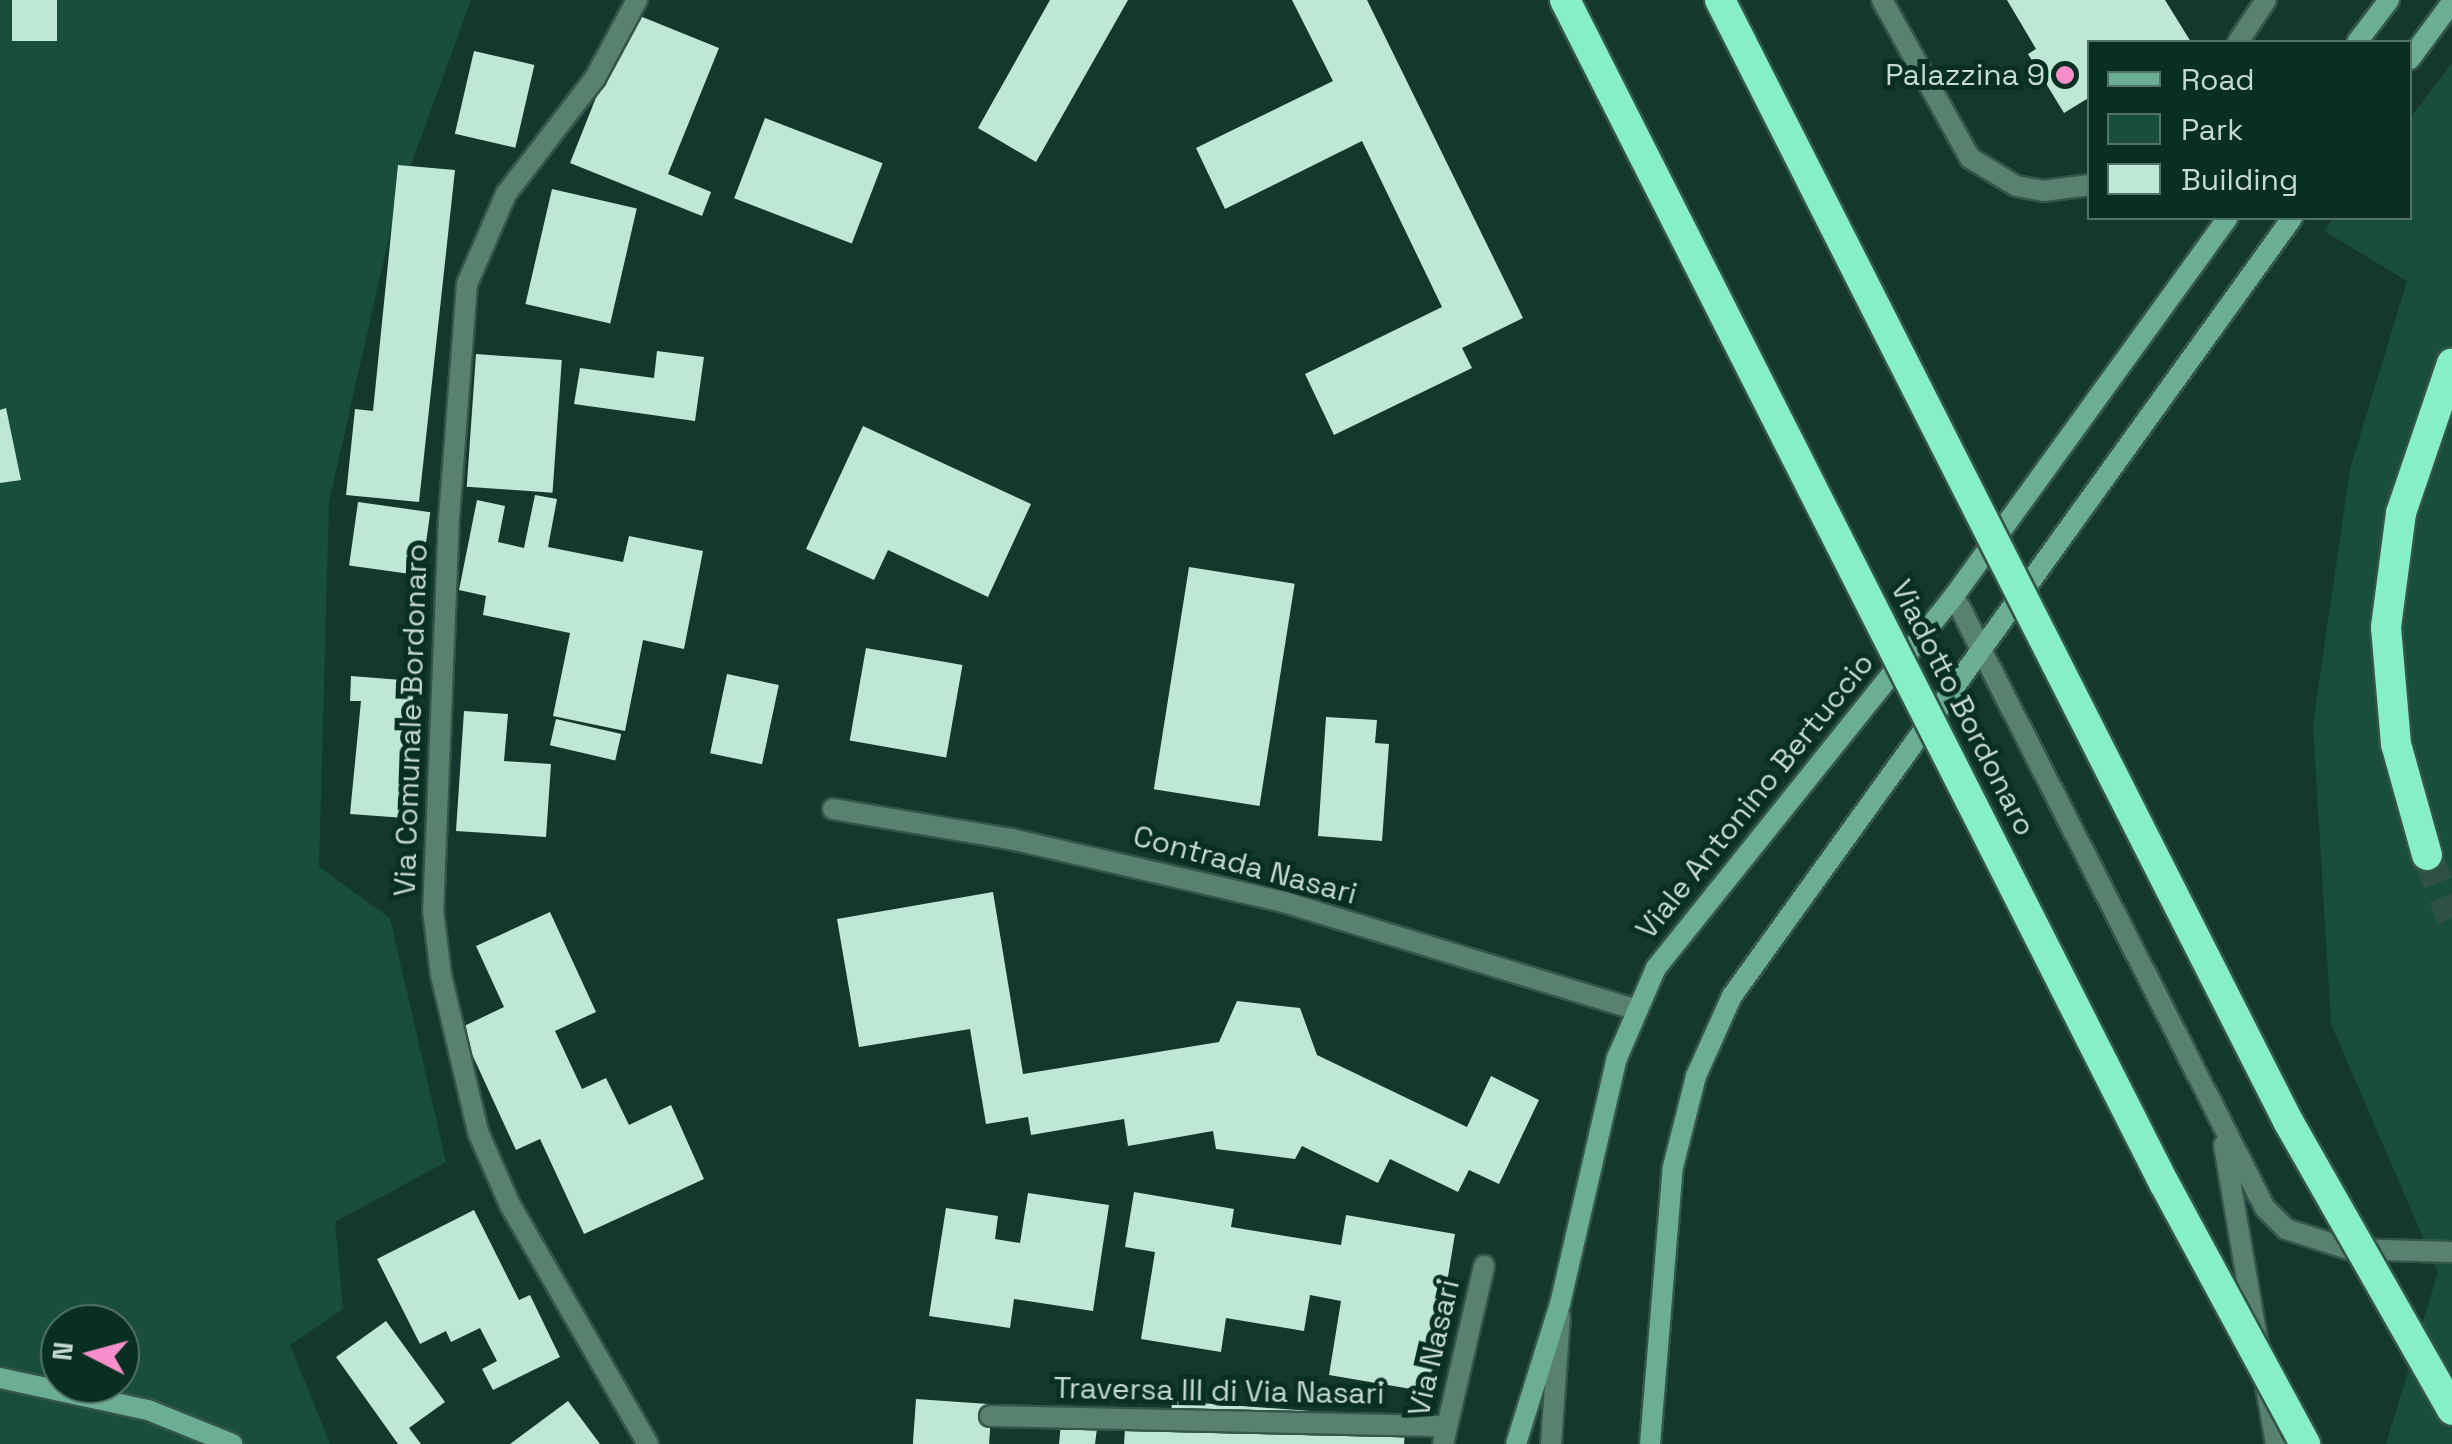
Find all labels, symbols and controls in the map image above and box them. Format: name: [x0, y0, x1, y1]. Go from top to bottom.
legend: [2087, 40, 2412, 220]
place label: Palazzina 9: [1885, 57, 2045, 93]
text: Road: [2181, 60, 2255, 99]
marker: Palazzina 9: [2054, 64, 2076, 86]
text: Park: [2181, 110, 2243, 149]
text: Building: [2181, 160, 2298, 199]
street label: Via Comunale Bordonaro: [387, 543, 435, 897]
street label: Viadotto Bordonaro: [1883, 574, 2043, 842]
street label: Viale Antonino Bertuccio: [1628, 646, 1882, 946]
street label: Contrada Nasari: [1129, 818, 1361, 912]
street label: Via Nasari: [1401, 1276, 1467, 1420]
north arrow: [40, 1304, 140, 1404]
text: N: [43, 1340, 81, 1362]
street label: Traversa III di Via Nasari: [1053, 1370, 1385, 1412]

